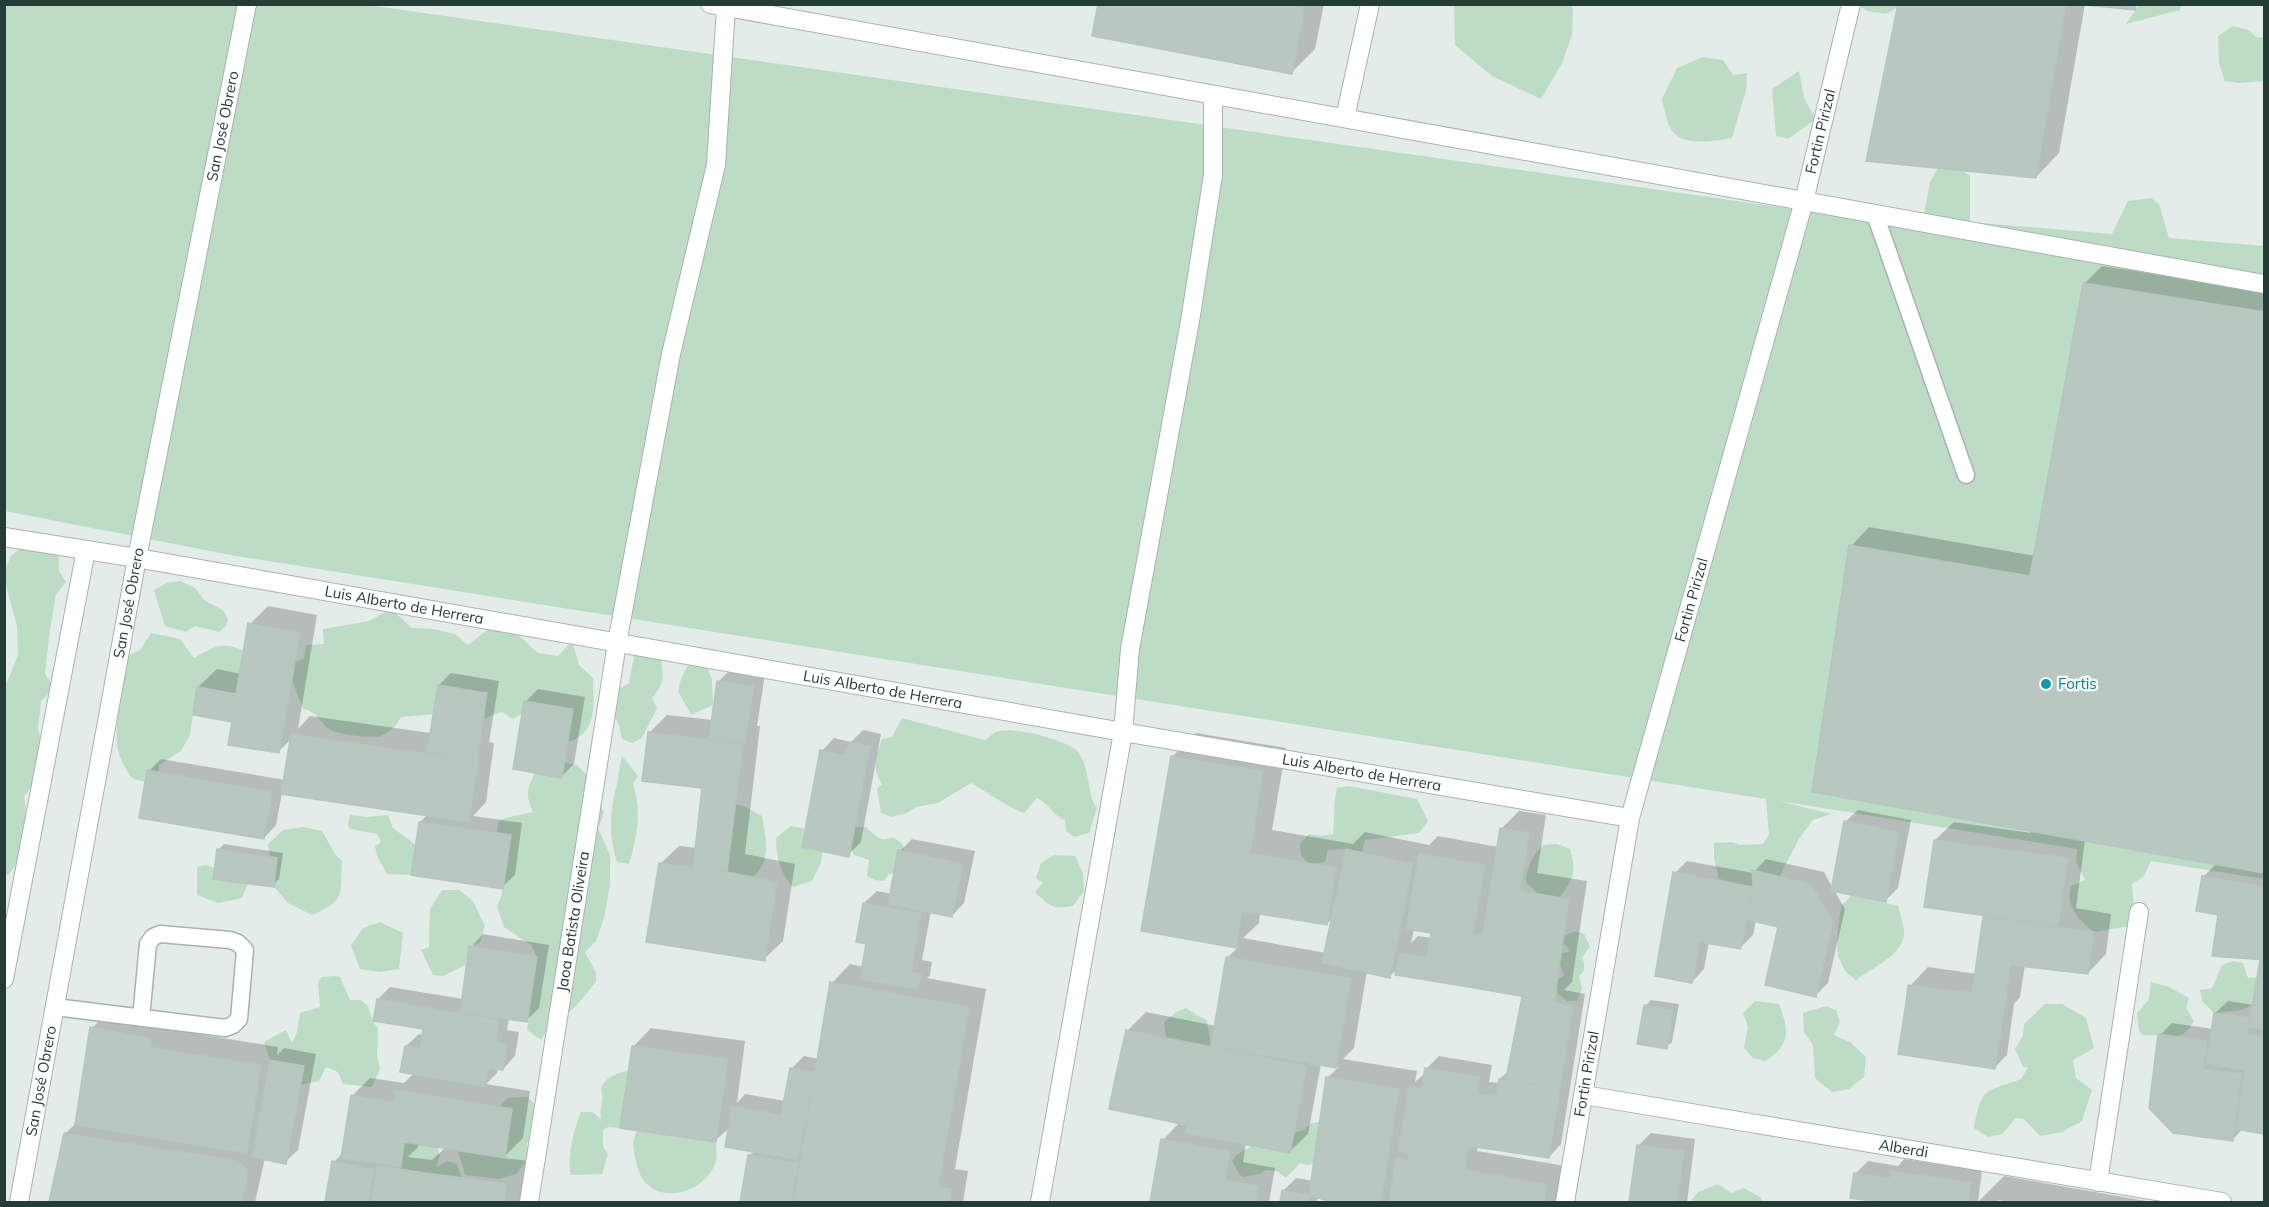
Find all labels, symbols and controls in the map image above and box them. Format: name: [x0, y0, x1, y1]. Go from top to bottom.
street label: San José Obrero: [202, 69, 243, 183]
street label: Fortin Pirizal: [1801, 87, 1839, 176]
street label: San José Obrero: [109, 546, 148, 660]
street label: Fortin Pirizal: [1670, 555, 1712, 644]
street label: Luis Alberto de Herrera: [323, 581, 485, 628]
street label: Luis Alberto de Herrera: [802, 666, 964, 712]
place label: Fortis: [2058, 674, 2097, 693]
marker: Fortis: [2039, 677, 2053, 691]
street label: Luis Alberto de Herrera: [1281, 749, 1443, 795]
street label: Jaoa Batista Oliveira: [552, 850, 593, 993]
street label: San José Obrero: [21, 1024, 60, 1138]
street label: Fortin Pirizal: [1570, 1029, 1603, 1118]
street label: Alberdi: [1878, 1135, 1930, 1162]

